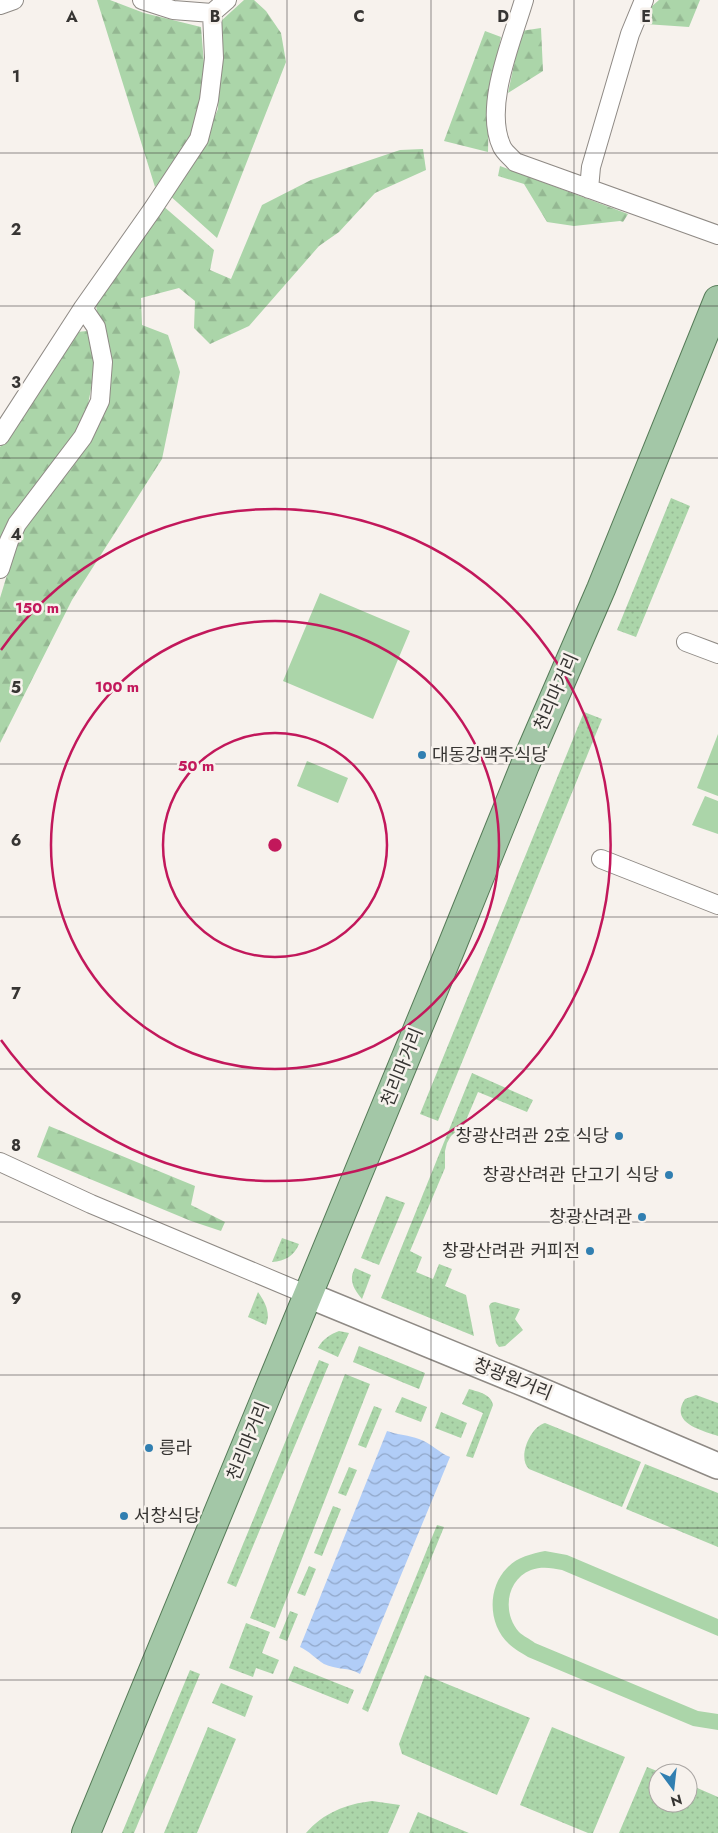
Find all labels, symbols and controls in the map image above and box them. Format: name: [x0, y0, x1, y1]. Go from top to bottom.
text: A: [65, 5, 78, 28]
text: B: [210, 5, 220, 28]
text: C: [353, 5, 365, 28]
text: D: [497, 5, 509, 28]
text: E: [641, 5, 651, 28]
text: 1: [12, 65, 20, 88]
text: 2: [11, 218, 21, 241]
text: 3: [11, 371, 21, 394]
text: 4: [10, 523, 22, 546]
text: 150 m: [15, 597, 59, 619]
street label: 천리마거리: [527, 649, 585, 735]
text: 5: [11, 676, 21, 699]
text: 100 m: [95, 676, 139, 698]
place label: 대동강맥주식당: [432, 742, 548, 768]
marker: 대동강맥주식당: [416, 749, 428, 761]
text: 50 m: [178, 755, 214, 777]
text: 6: [11, 829, 21, 852]
centre of rings: [266, 836, 284, 854]
text: 7: [11, 982, 21, 1005]
street label: 천리마거리: [374, 1024, 430, 1110]
place label: 창광산려관 2호 식당: [455, 1123, 609, 1149]
marker: 창광산려관 2호 식당: [613, 1130, 625, 1142]
text: 8: [11, 1134, 21, 1157]
place label: 창광산려관 단고기 식당: [483, 1162, 659, 1188]
marker: 창광산려관 단고기 식당: [663, 1169, 675, 1181]
place label: 창광산려관: [549, 1204, 632, 1230]
marker: 창광산려관: [636, 1211, 648, 1223]
place label: 창광산려관 커피전: [442, 1238, 580, 1264]
marker: 창광산려관 커피전: [584, 1245, 596, 1257]
text: 9: [11, 1287, 21, 1310]
street label: 창광원거리: [470, 1351, 556, 1407]
street label: 천리마거리: [220, 1398, 276, 1484]
place label: 릉라: [159, 1435, 193, 1461]
marker: 릉라: [143, 1442, 155, 1454]
place label: 서창식당: [134, 1503, 200, 1529]
marker: 서창식당: [118, 1510, 130, 1522]
north arrow: [648, 1763, 698, 1813]
text: N: [668, 1789, 684, 1812]

